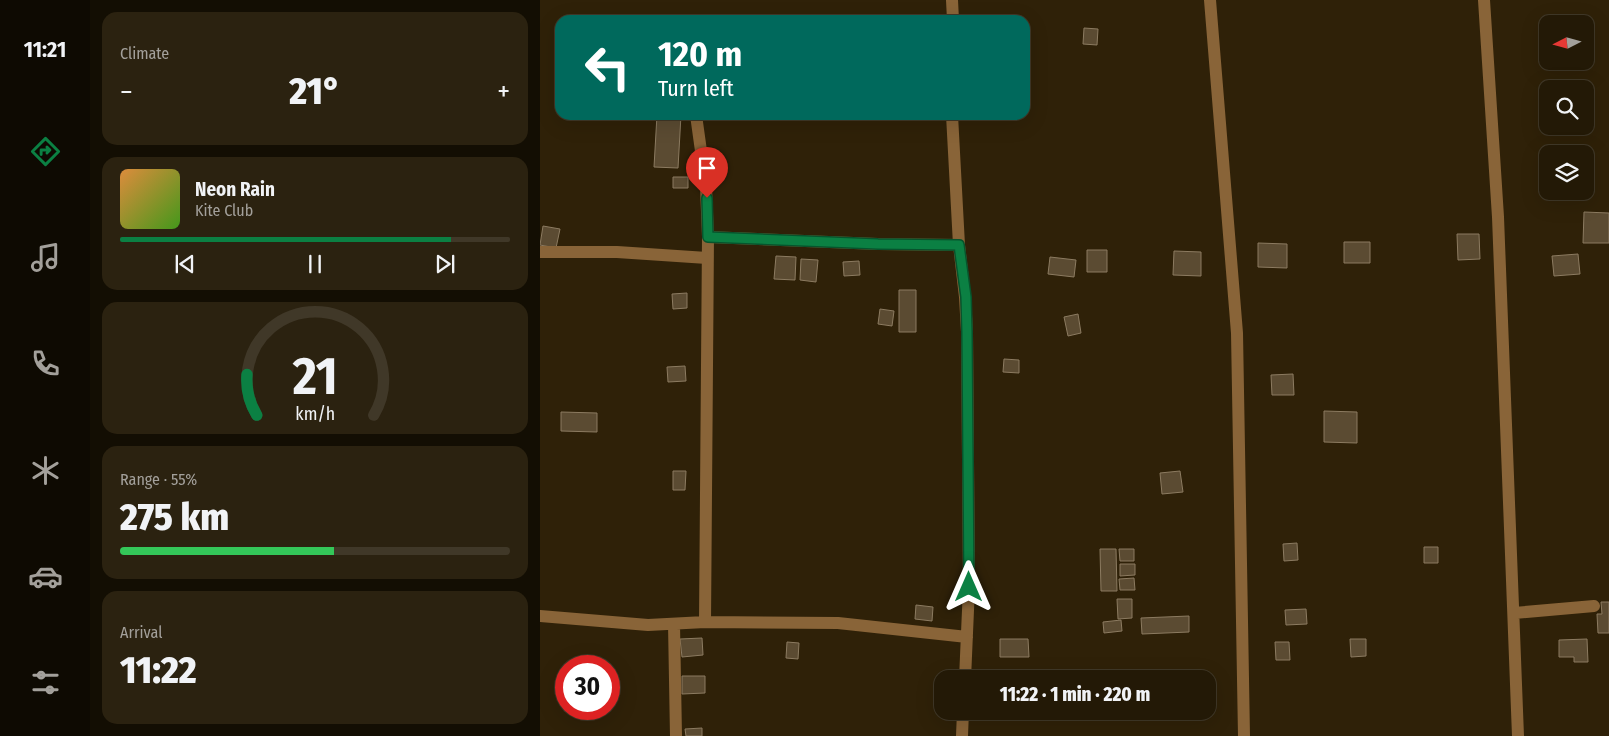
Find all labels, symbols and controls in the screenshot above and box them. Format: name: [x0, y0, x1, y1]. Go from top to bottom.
north arrow: [1539, 15, 1594, 70]
map controls: [1539, 15, 1594, 200]
text: 120 m: [658, 33, 742, 75]
icon: left: [575, 35, 640, 100]
text: 11:21: [24, 36, 66, 63]
text: Climate: [120, 44, 169, 63]
text: 21°: [289, 68, 341, 114]
text: −: [120, 75, 133, 108]
text: +: [497, 75, 510, 108]
text: Turn left: [658, 75, 734, 102]
button: search: [1539, 80, 1594, 135]
icon: directions: [28, 134, 63, 169]
button: layers: [1539, 145, 1594, 200]
pin: [686, 147, 728, 198]
icon: arrive: [693, 154, 721, 182]
text: Neon Rain: [195, 178, 275, 201]
text: Kite Club: [195, 201, 253, 220]
icon: music: [28, 240, 63, 275]
icon: previous: [171, 250, 199, 278]
icon: pause: [301, 250, 329, 278]
icon: next: [431, 250, 459, 278]
text: 21: [291, 345, 338, 408]
icon: phone: [28, 346, 63, 381]
text: km/h: [295, 403, 335, 425]
icon: climate: [28, 453, 63, 488]
text: Range · 55%: [120, 470, 197, 489]
text: 275 km: [120, 494, 229, 540]
icon: car: [28, 559, 63, 594]
position arrow: [942, 560, 994, 612]
text: Arrival: [120, 623, 162, 642]
text: 11:22: [120, 647, 197, 693]
speed limit sign: 30: [555, 655, 620, 720]
icon: filters: [28, 665, 63, 700]
text: 11:22 · 1 min · 220 m: [1000, 683, 1150, 706]

